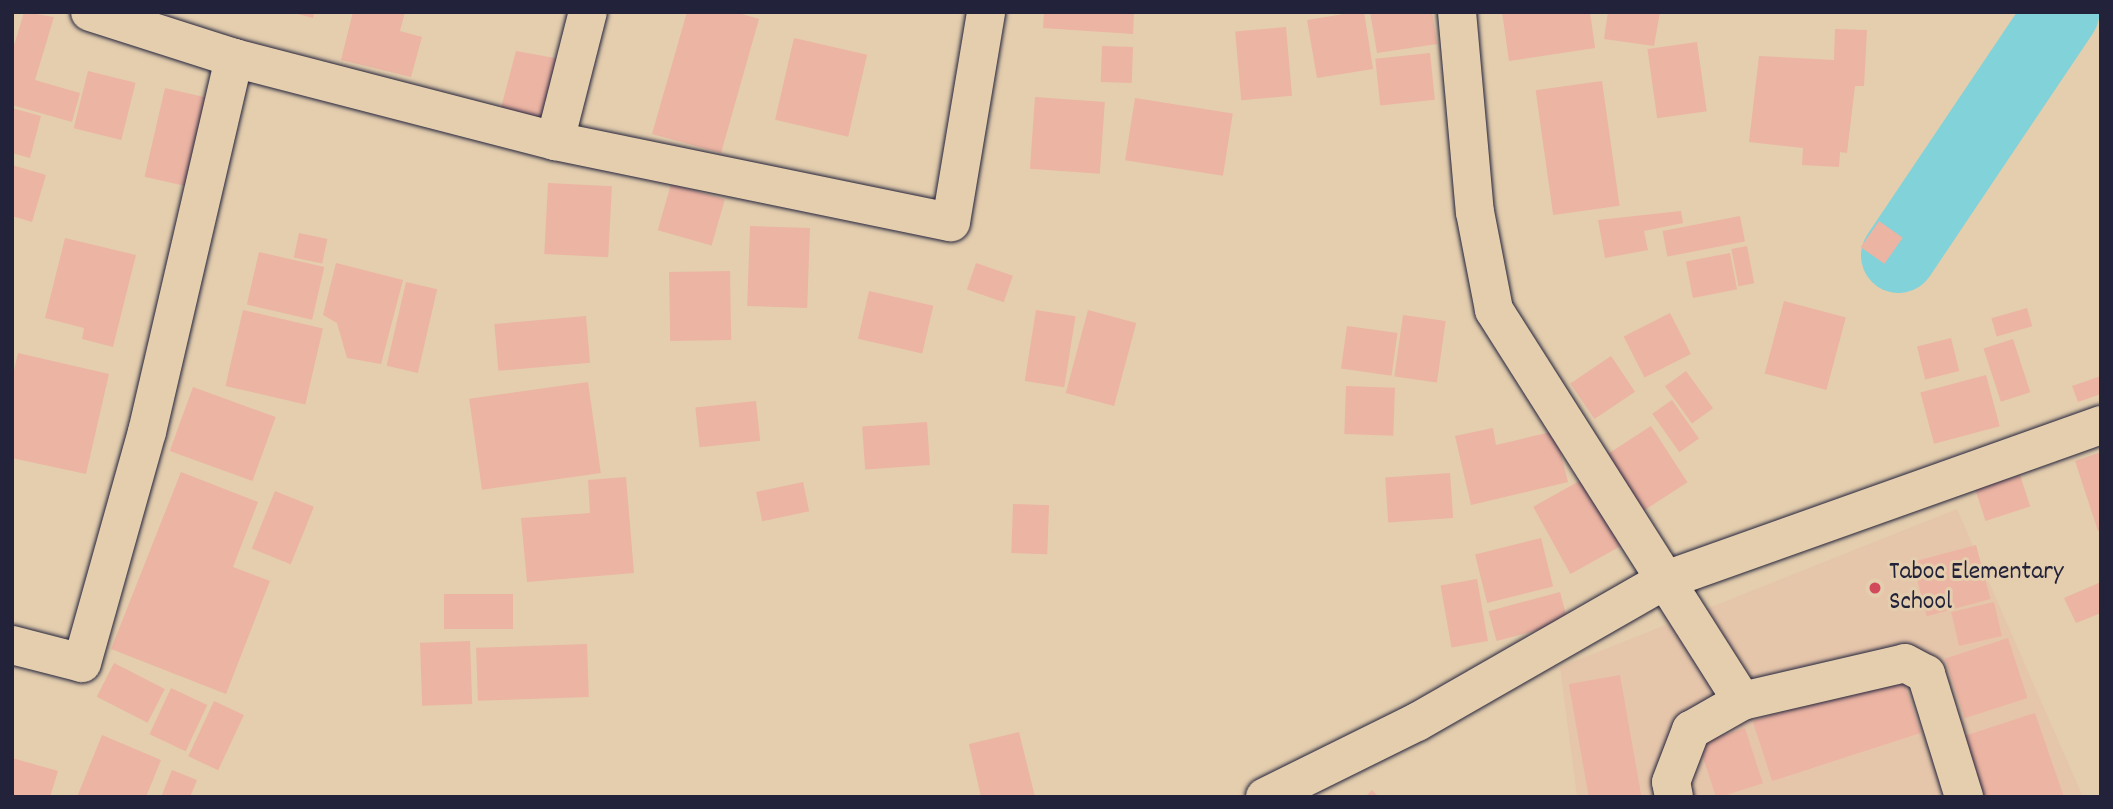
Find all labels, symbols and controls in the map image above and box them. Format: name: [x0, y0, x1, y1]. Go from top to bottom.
place label: Taboc Elementary School: [1889, 557, 2064, 618]
marker: Taboc Elementary School: [1867, 580, 1883, 596]

